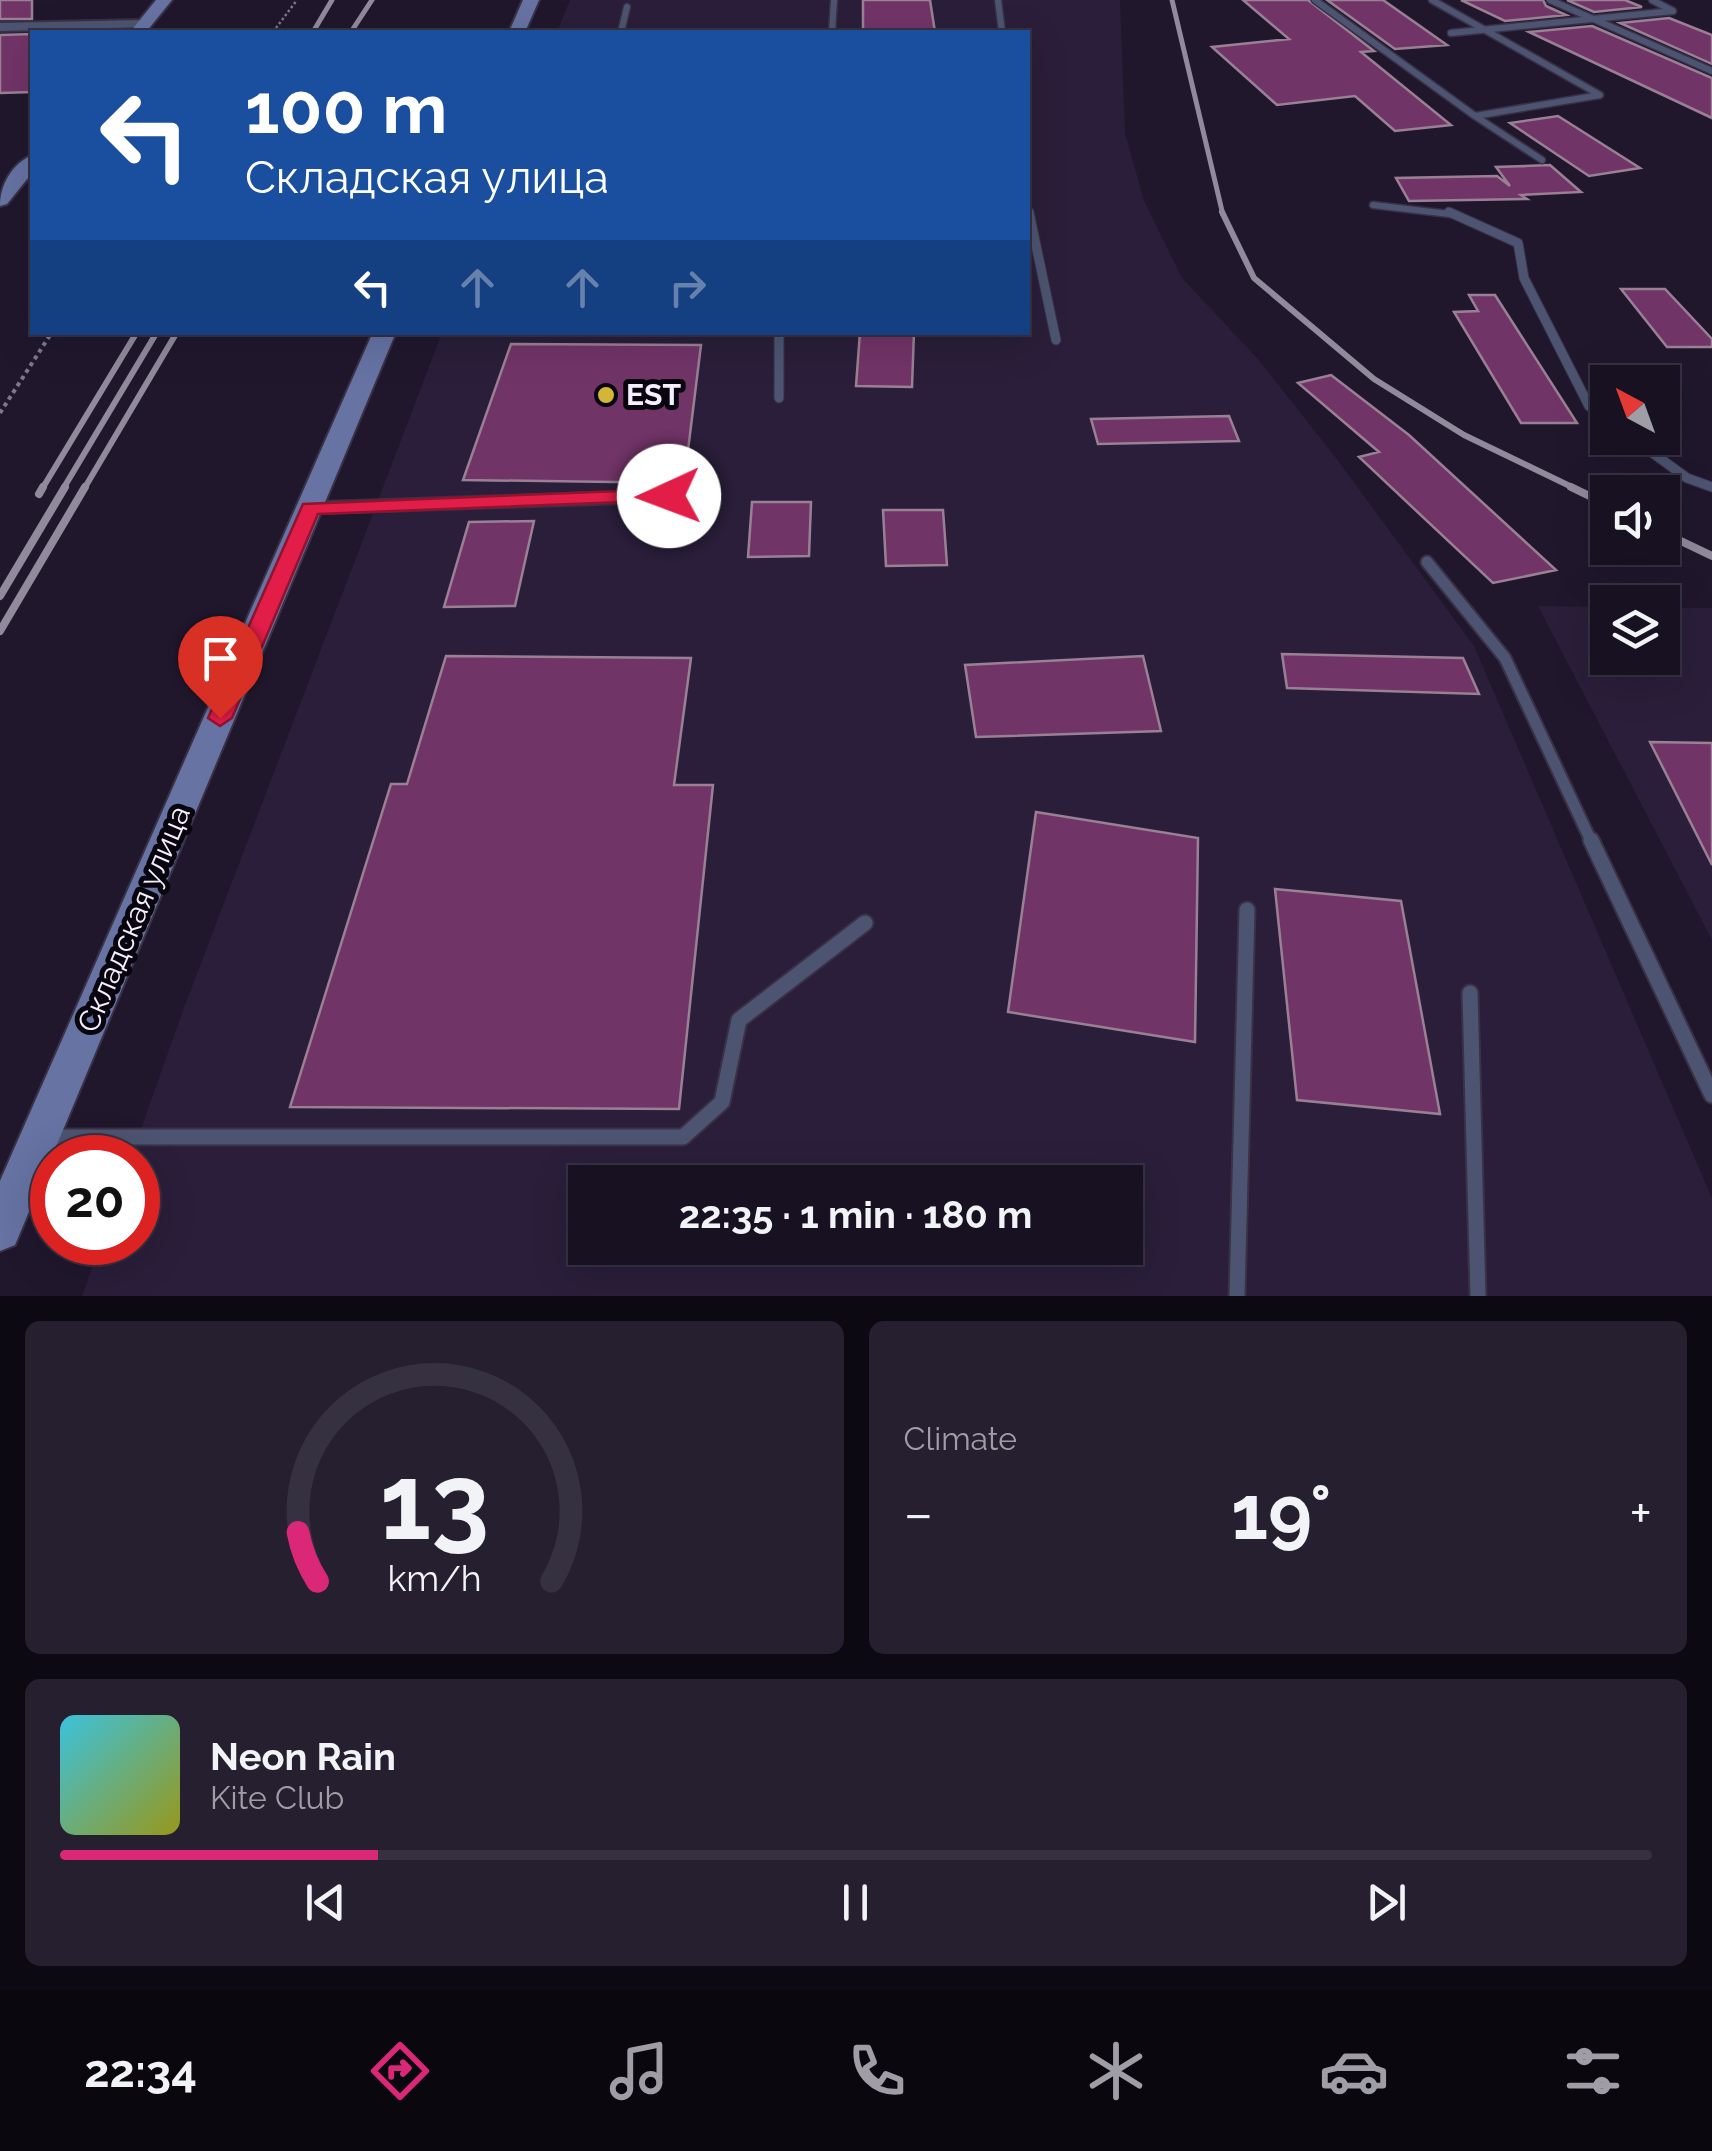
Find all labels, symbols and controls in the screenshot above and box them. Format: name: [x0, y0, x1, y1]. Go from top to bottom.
text: 100 m: [245, 67, 448, 149]
icon: left: [80, 70, 210, 200]
text: Складская улица: [245, 151, 609, 204]
icon: left: [345, 260, 400, 315]
icon: ahead: [450, 260, 505, 315]
icon: ahead: [555, 260, 610, 315]
icon: right: [660, 260, 715, 315]
north arrow: [1590, 365, 1680, 455]
map controls: [1590, 365, 1680, 675]
place label: EST: [626, 377, 681, 412]
marker: EST: [595, 384, 617, 406]
position arrow: [617, 444, 721, 548]
button: sound: [1590, 475, 1680, 565]
button: layers: [1590, 585, 1680, 675]
pin: [178, 616, 263, 719]
icon: arrive: [193, 631, 248, 686]
street label: Складская улица: [70, 800, 197, 1037]
speed limit sign: 20: [30, 1135, 160, 1265]
text: 22:35 · 1 min · 180 m: [679, 1192, 1032, 1237]
text: Climate: [904, 1420, 1017, 1457]
text: 13: [380, 1441, 489, 1563]
text: 19°: [1231, 1468, 1331, 1557]
text: −: [904, 1481, 933, 1546]
text: +: [1629, 1481, 1652, 1546]
text: km/h: [387, 1557, 481, 1599]
text: Neon Rain: [210, 1734, 396, 1779]
text: Kite Club: [210, 1779, 344, 1816]
icon: previous: [298, 1875, 353, 1930]
icon: pause: [828, 1875, 883, 1930]
icon: next: [1359, 1875, 1414, 1930]
icon: directions: [365, 2036, 435, 2106]
icon: music: [604, 2036, 674, 2106]
icon: phone: [842, 2036, 912, 2106]
icon: climate: [1081, 2036, 1151, 2106]
icon: car: [1319, 2036, 1389, 2106]
icon: filters: [1558, 2036, 1628, 2106]
text: 22:34: [84, 2045, 197, 2098]

